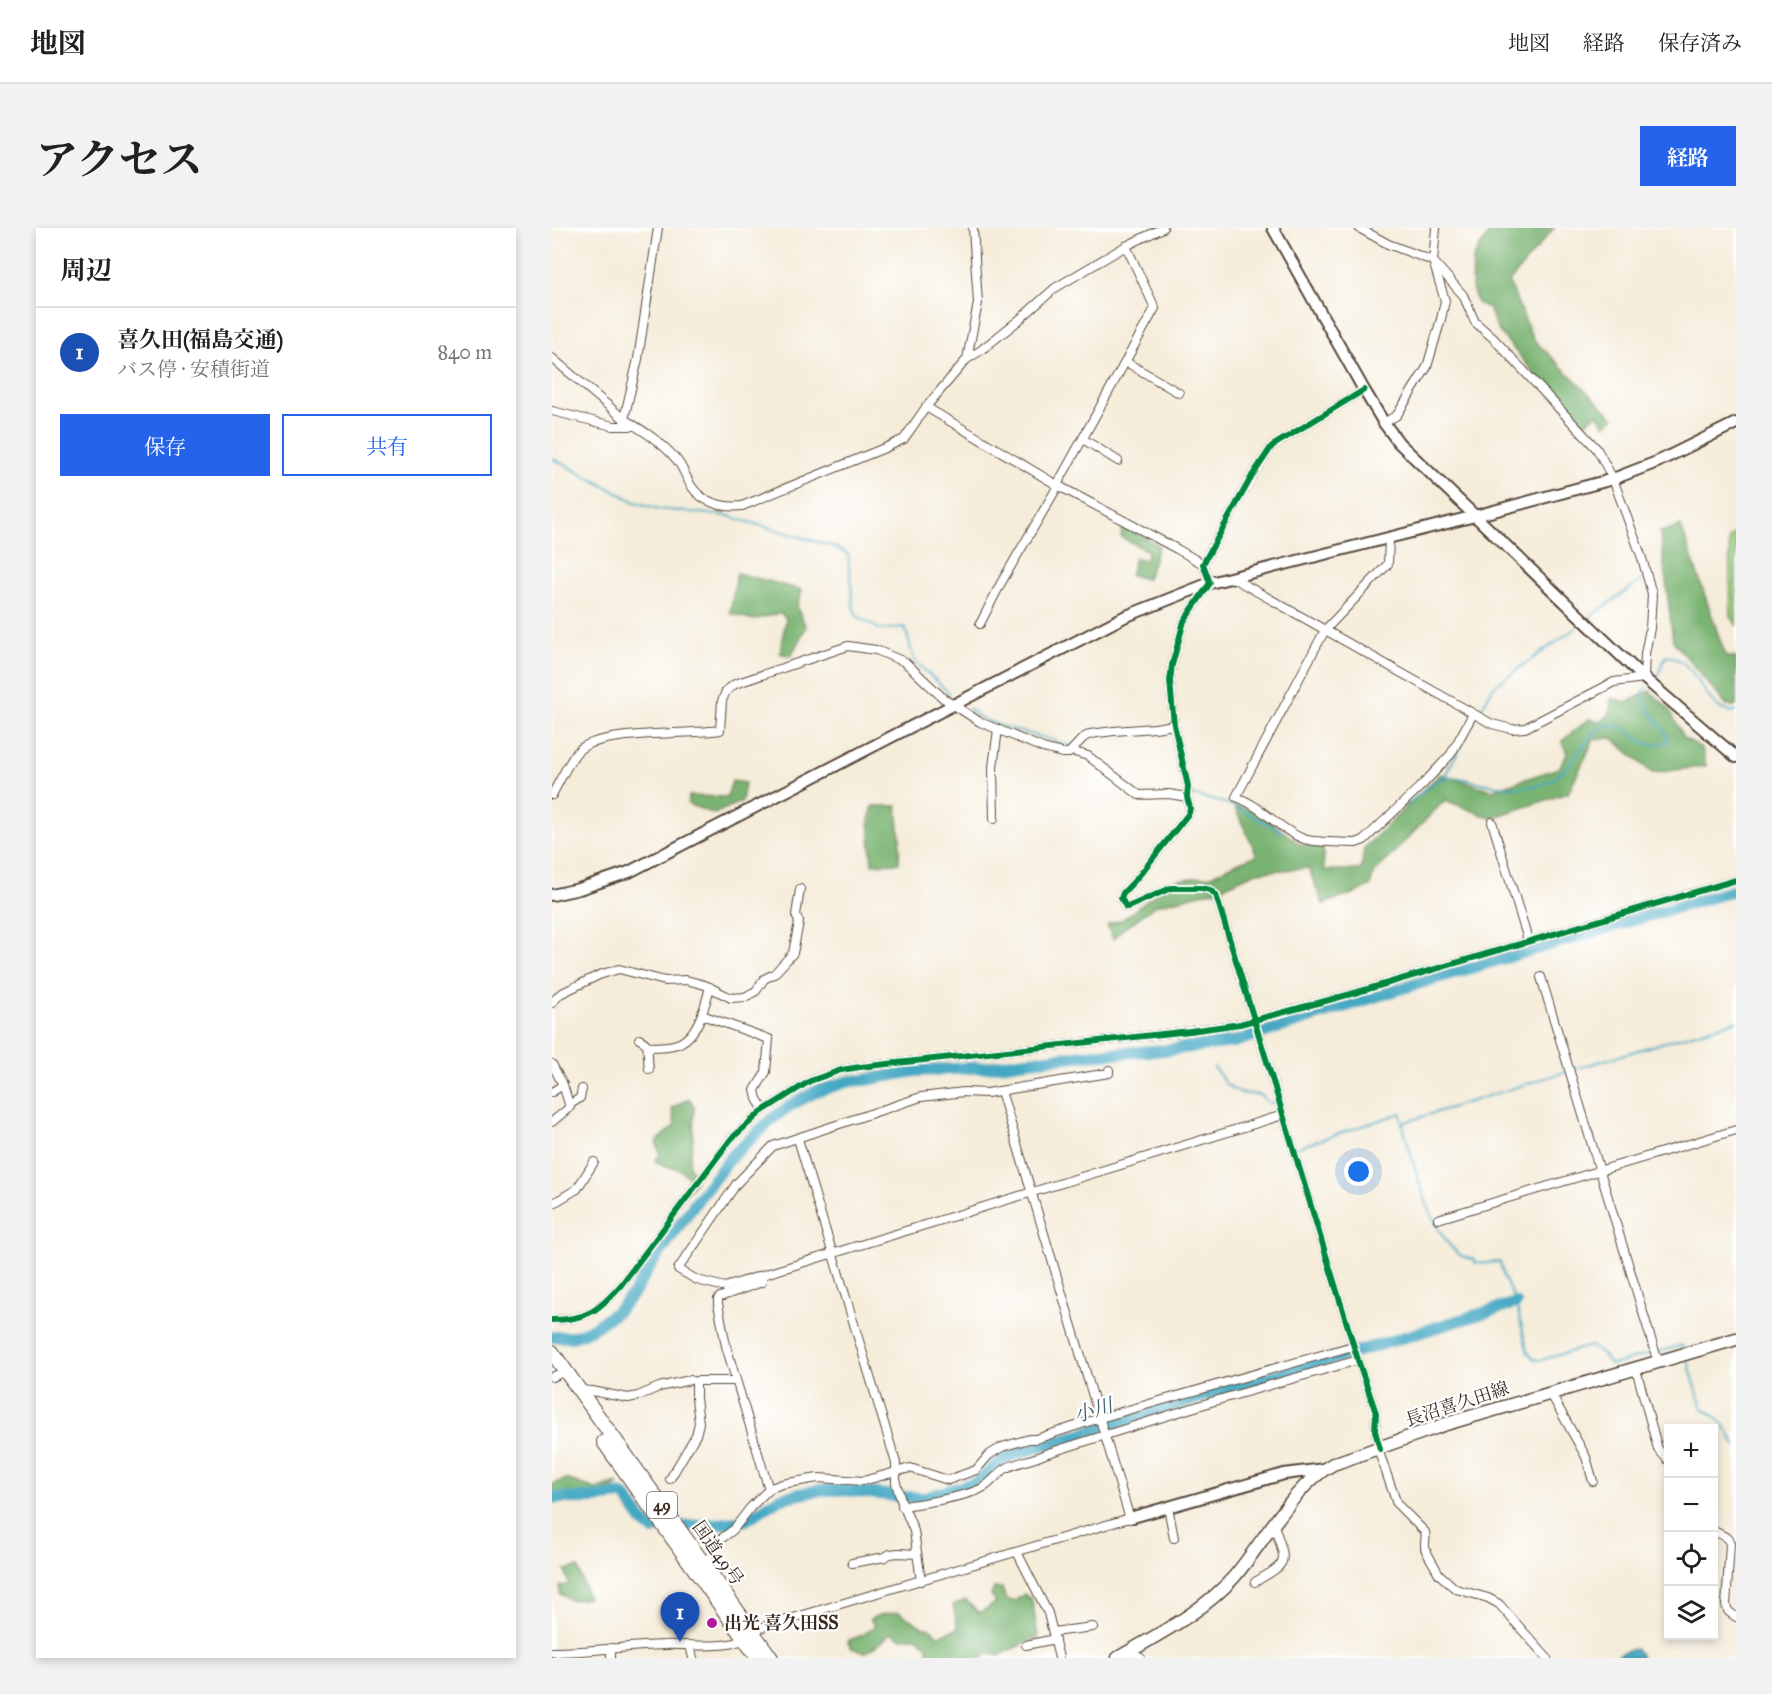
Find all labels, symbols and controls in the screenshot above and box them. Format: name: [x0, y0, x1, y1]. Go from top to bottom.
text: 地図: [30, 26, 86, 61]
text: 地図: [1508, 30, 1550, 56]
text: 経路: [1583, 30, 1625, 56]
text: 保存済み: [1658, 30, 1742, 56]
button: 経路: [1640, 126, 1736, 186]
text: アクセス: [36, 134, 203, 186]
text: 周辺: [60, 254, 112, 286]
text: 喜久田(福島交通): [117, 326, 283, 353]
text: 1: [76, 340, 83, 364]
text: 840 m: [437, 340, 492, 364]
text: バス停 · 安積街道: [117, 357, 270, 381]
button: 保存: [60, 414, 270, 476]
button: 共有: [282, 414, 492, 476]
your location: [1344, 1157, 1373, 1186]
street label: 長沼喜久田線: [1402, 1377, 1512, 1431]
water label: 小川: [1070, 1392, 1118, 1427]
map controls: [1664, 1424, 1718, 1640]
button: +: [1664, 1424, 1718, 1478]
button: −: [1664, 1478, 1718, 1532]
road number: 49: [647, 1492, 677, 1518]
street label: 国道49号: [688, 1517, 748, 1589]
button: locate: [1664, 1532, 1718, 1586]
button: layers: [1664, 1586, 1718, 1640]
pin: 1: [660, 1592, 700, 1642]
place label: 出光 喜久田SS: [724, 1612, 839, 1634]
marker: 出光 喜久田SS: [705, 1616, 719, 1630]

